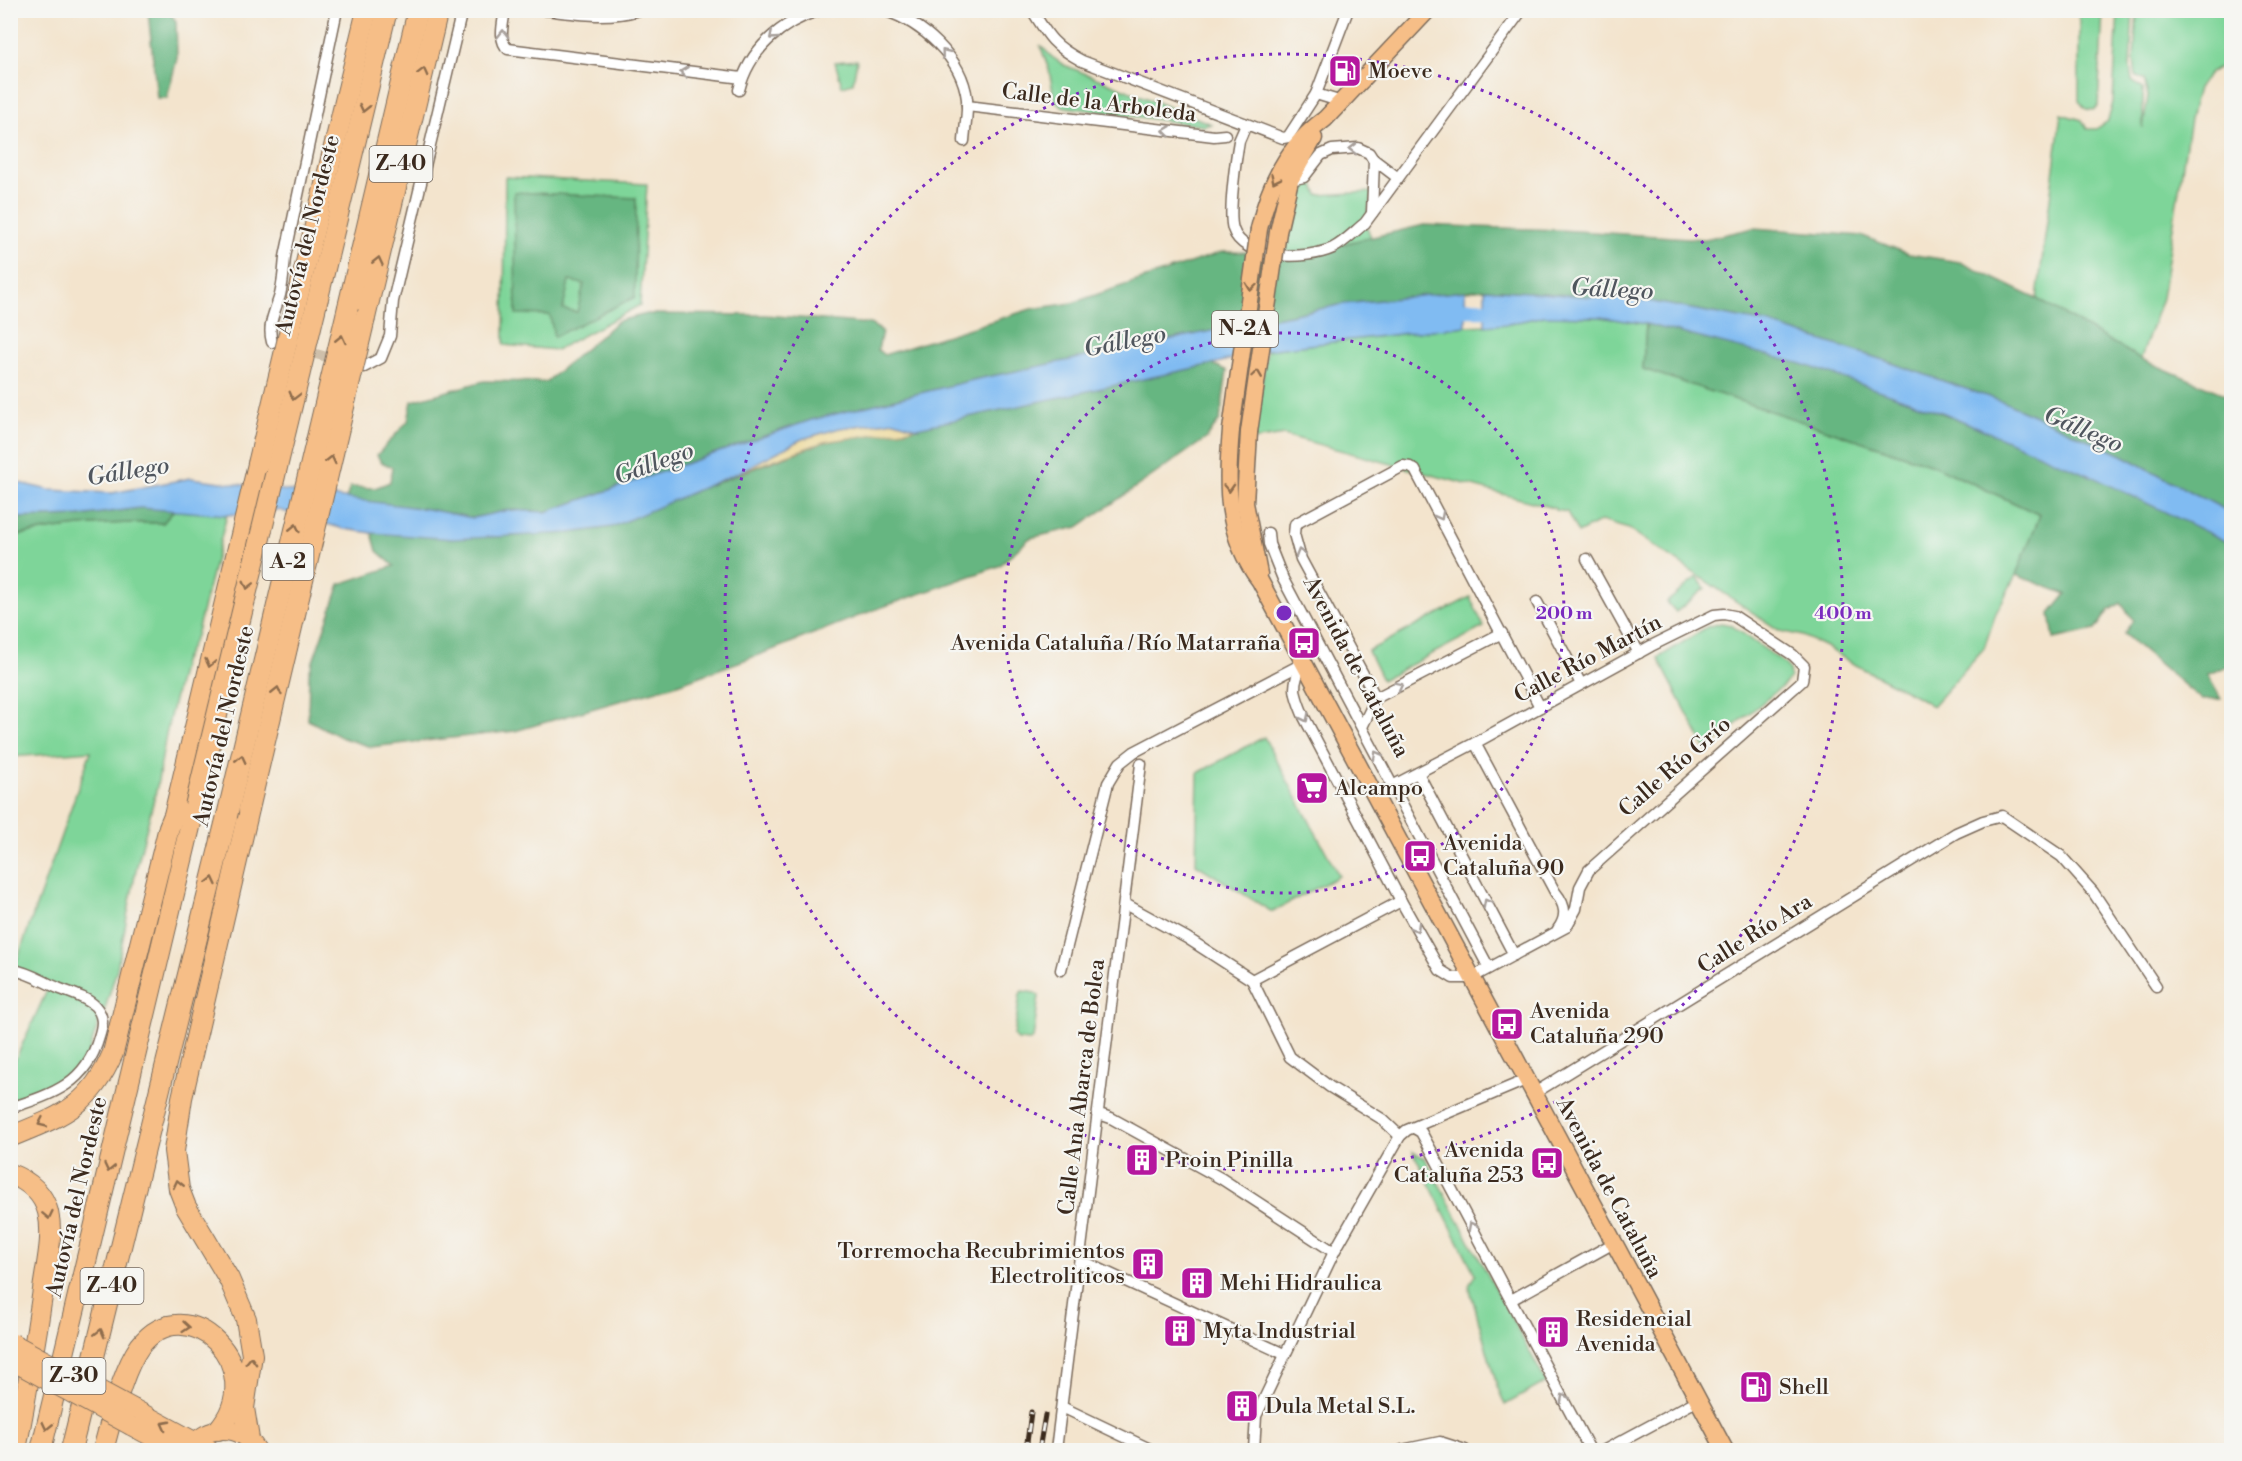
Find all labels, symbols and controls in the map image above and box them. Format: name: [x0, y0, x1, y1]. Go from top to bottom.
one-way arrow: [497, 29, 509, 38]
one-way arrow: [769, 29, 780, 40]
one-way arrow: [941, 49, 952, 60]
fuel station icon: Moeve: [1327, 53, 1363, 89]
place label: Moeve: [1368, 58, 1433, 85]
one-way arrow: [679, 66, 688, 79]
one-way arrow: [415, 67, 428, 77]
street label: Calle de la Arboleda: [1000, 78, 1199, 128]
one-way arrow: [358, 103, 371, 113]
one-way arrow: [1163, 125, 1172, 138]
street label: Autovía del Nordeste: [270, 132, 346, 339]
one-way arrow: [1348, 143, 1357, 155]
road number: Z-40: [370, 146, 432, 182]
one-way arrow: [1270, 173, 1282, 184]
one-way arrow: [371, 257, 384, 267]
water label: Gállego: [1570, 273, 1654, 307]
one-way arrow: [1245, 282, 1257, 292]
road number: N-2A: [1212, 311, 1278, 347]
water label: Gállego: [1081, 319, 1169, 365]
one-way arrow: [333, 334, 346, 344]
one-way arrow: [1251, 369, 1263, 379]
one-way arrow: [289, 391, 302, 401]
water label: Gállego: [2039, 400, 2127, 460]
water label: Gállego: [610, 436, 698, 492]
water label: Gállego: [85, 451, 171, 493]
one-way arrow: [324, 456, 337, 466]
one-way arrow: [1222, 484, 1235, 493]
one-way arrow: [1433, 510, 1444, 520]
one-way arrow: [288, 524, 301, 534]
road number: A-2: [262, 544, 314, 580]
one-way arrow: [1295, 548, 1307, 559]
street label: Avenida de Cataluña: [1296, 571, 1416, 763]
one-way arrow: [243, 580, 256, 590]
text: 200 m: [1536, 602, 1593, 625]
text: 400 m: [1814, 602, 1872, 625]
centre of rings: [1274, 603, 1294, 623]
street label: Calle Río Martín: [1510, 609, 1666, 709]
street label: Autovía del Nordeste: [188, 623, 260, 830]
bus stop icon: Avenida Cataluña / Río Matarraña: [1286, 625, 1322, 661]
place label: Avenida Cataluña / Río Matarraña: [950, 630, 1282, 657]
one-way arrow: [205, 658, 218, 668]
one-way arrow: [1392, 682, 1403, 693]
one-way arrow: [269, 686, 282, 696]
street label: Calle Río Grío: [1613, 711, 1737, 823]
one-way arrow: [1298, 712, 1310, 723]
one-way arrow: [1373, 750, 1384, 761]
one-way arrow: [233, 754, 246, 764]
supermarket icon: Alcampo: [1294, 770, 1330, 806]
place label: Alcampo: [1334, 775, 1423, 802]
place label: Avenida Cataluña 90: [1442, 830, 1564, 882]
bus stop icon: Avenida Cataluña 90: [1402, 838, 1438, 874]
one-way arrow: [204, 876, 217, 886]
street label: Calle Río Ara: [1693, 888, 1818, 980]
one-way arrow: [1483, 899, 1494, 910]
one-way arrow: [1409, 922, 1420, 932]
street label: Calle Ana Abarca de Bolea: [1053, 957, 1111, 1217]
place label: Avenida Cataluña 290: [1529, 998, 1664, 1050]
bus stop icon: Avenida Cataluña 290: [1489, 1006, 1525, 1042]
street label: Avenida de Cataluña: [1549, 1092, 1669, 1284]
street label: Autovía del Nordeste: [41, 1094, 113, 1301]
one-way arrow: [38, 1116, 49, 1128]
place label: Avenida Cataluña 253: [1394, 1137, 1525, 1189]
building icon: Proin Pinilla: [1124, 1142, 1160, 1178]
bus stop icon: Avenida Cataluña 253: [1529, 1145, 1565, 1181]
place label: Proin Pinilla: [1165, 1147, 1294, 1174]
one-way arrow: [103, 1162, 116, 1172]
one-way arrow: [173, 1179, 186, 1189]
one-way arrow: [40, 1210, 53, 1220]
one-way arrow: [1468, 1222, 1479, 1233]
place label: Torremocha Recubrimientos Electroliticos: [838, 1238, 1125, 1290]
building icon: Torremocha Recubrimientos Electroliticos: [1130, 1246, 1166, 1282]
building icon: Mehi Hidraulica: [1179, 1265, 1215, 1301]
road number: Z-40: [80, 1268, 144, 1304]
place label: Mehi Hidraulica: [1220, 1270, 1383, 1297]
place label: Residencial Avenida: [1575, 1306, 1692, 1358]
building icon: Myta Industrial: [1162, 1313, 1198, 1349]
building icon: Residencial Avenida: [1535, 1314, 1571, 1350]
place label: Myta Industrial: [1203, 1318, 1356, 1345]
one-way arrow: [181, 1320, 191, 1333]
one-way arrow: [93, 1328, 106, 1338]
one-way arrow: [245, 1357, 257, 1366]
road number: Z-30: [42, 1358, 106, 1394]
fuel station icon: Shell: [1738, 1369, 1774, 1405]
place label: Shell: [1779, 1374, 1829, 1401]
building icon: Dula Metal S.L.: [1224, 1388, 1260, 1424]
place label: Dula Metal S.L.: [1265, 1393, 1415, 1420]
one-way arrow: [1559, 1394, 1571, 1405]
one-way arrow: [42, 1421, 55, 1431]
one-way arrow: [161, 1421, 171, 1432]

